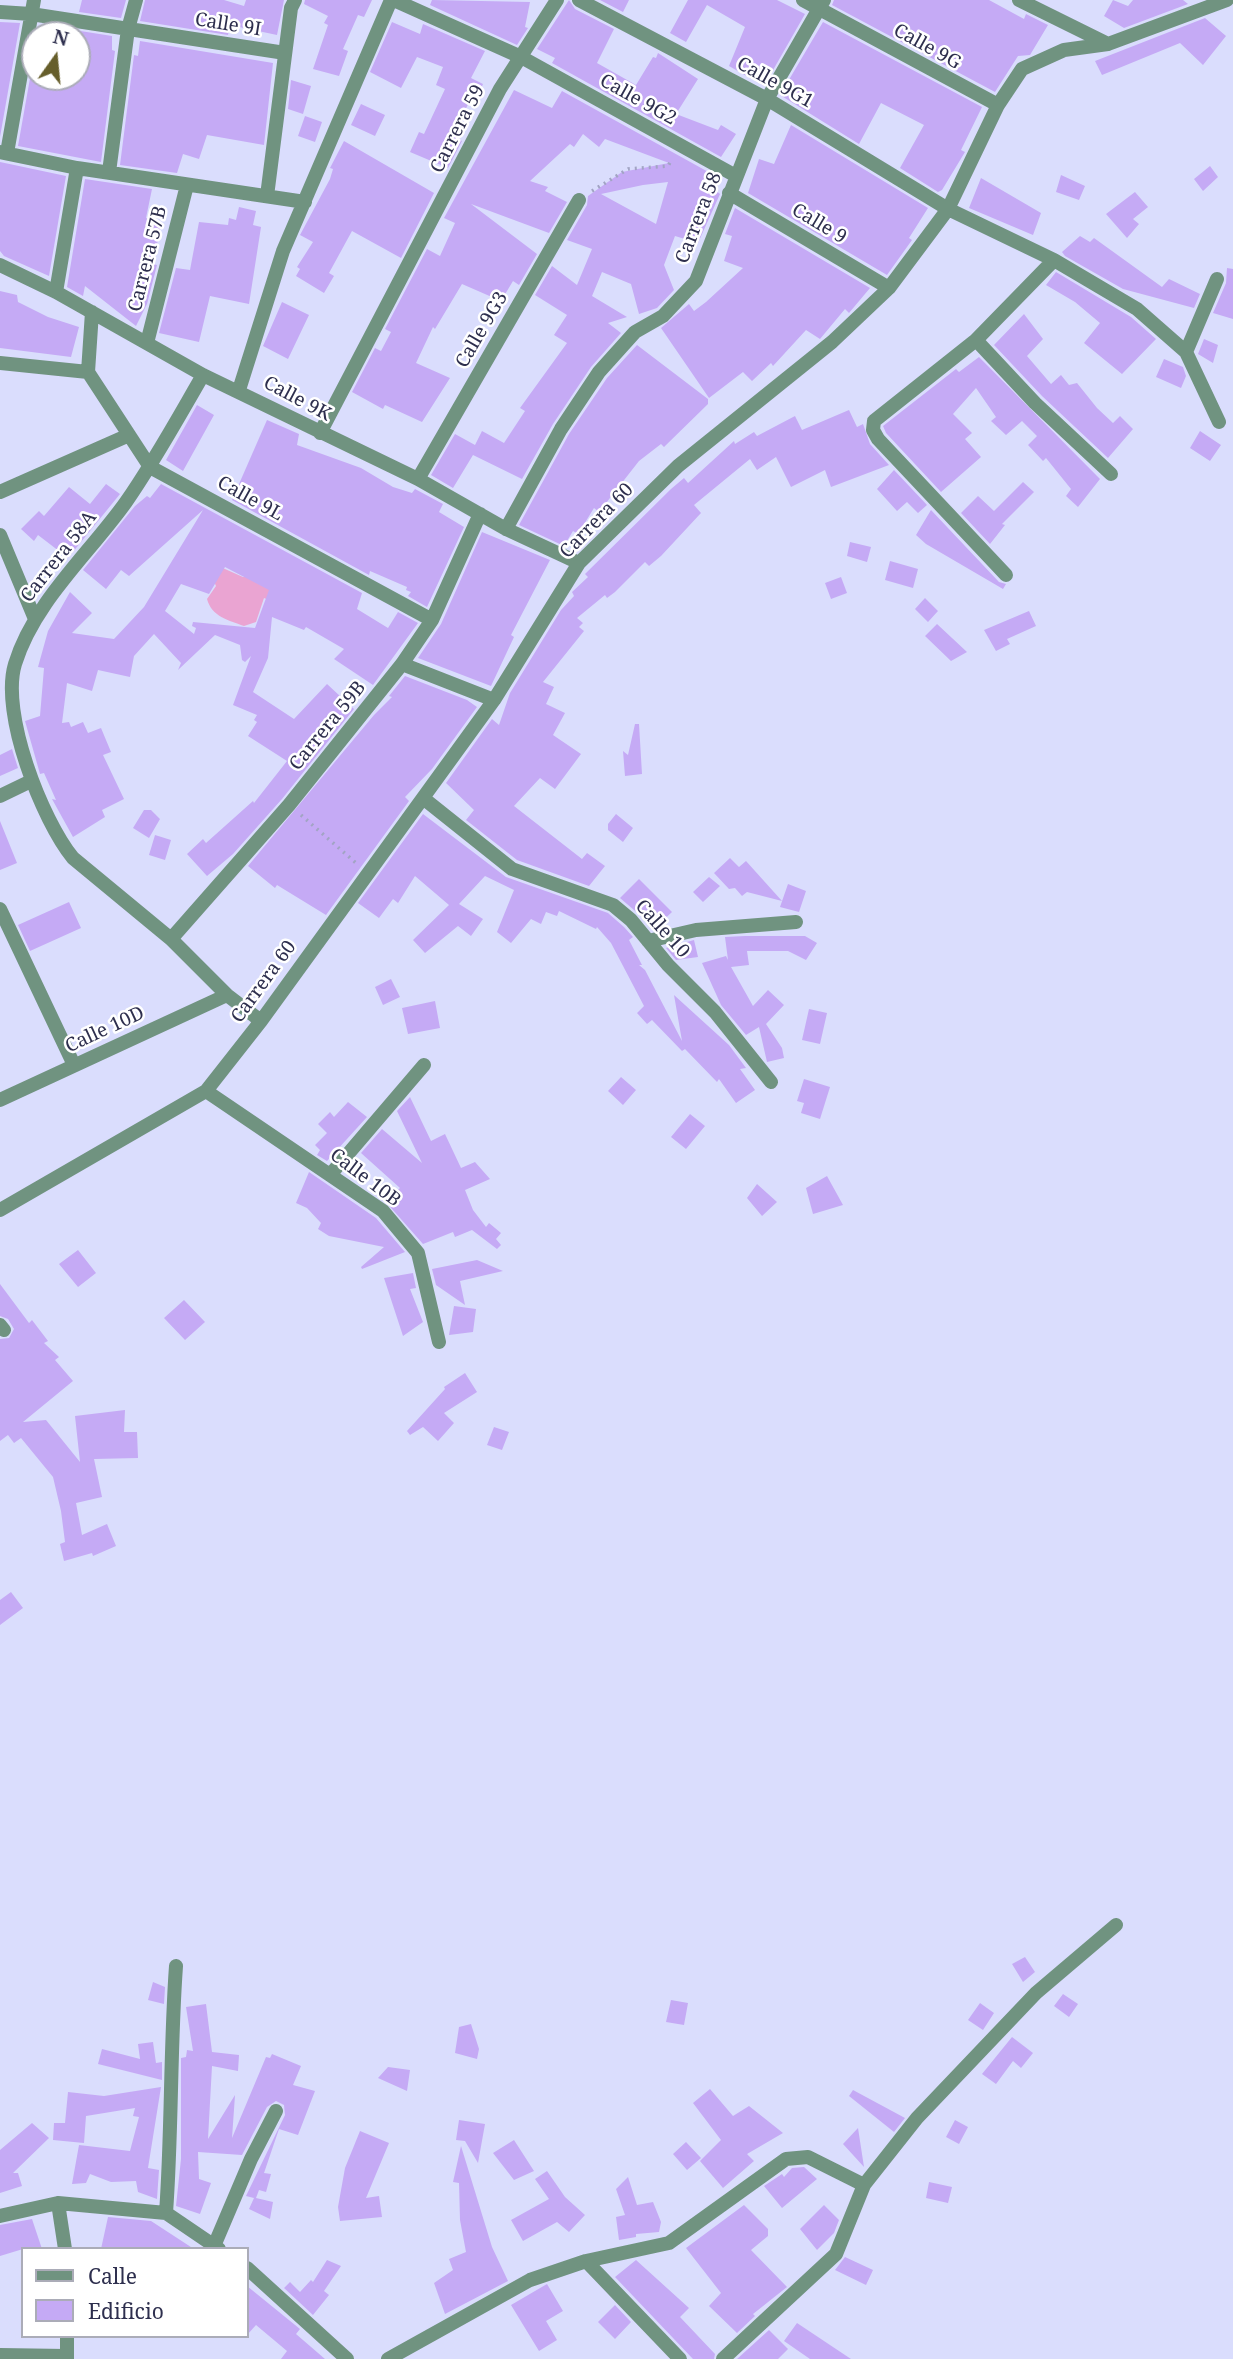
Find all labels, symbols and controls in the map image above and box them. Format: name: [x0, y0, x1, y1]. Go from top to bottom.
street label: Calle 9I: [193, 9, 263, 41]
street label: Calle 9G: [889, 19, 965, 75]
north arrow: [21, 21, 91, 91]
text: N: [50, 23, 72, 52]
street label: Calle 9G1: [733, 53, 817, 113]
street label: Calle 9G2: [596, 70, 680, 130]
street label: Carrera 59: [426, 81, 490, 177]
street label: Carrera 58: [671, 169, 727, 267]
street label: Calle 9: [787, 199, 851, 249]
street label: Carrera 57B: [124, 204, 172, 314]
street label: Calle 9G3: [451, 288, 513, 372]
street label: Calle 9K: [259, 372, 335, 426]
street label: Calle 9L: [213, 472, 287, 526]
street label: Carrera 60: [555, 479, 639, 563]
street label: Carrera 58A: [16, 507, 102, 607]
street label: Carrera 59B: [285, 677, 371, 775]
street label: Calle 10: [630, 895, 694, 963]
street label: Carrera 60: [227, 937, 301, 1027]
street label: Calle 10D: [62, 1002, 148, 1058]
street label: Calle 10B: [325, 1144, 405, 1212]
legend: [21, 2247, 248, 2338]
text: Calle: [88, 2262, 137, 2290]
text: Edificio: [88, 2297, 164, 2325]

